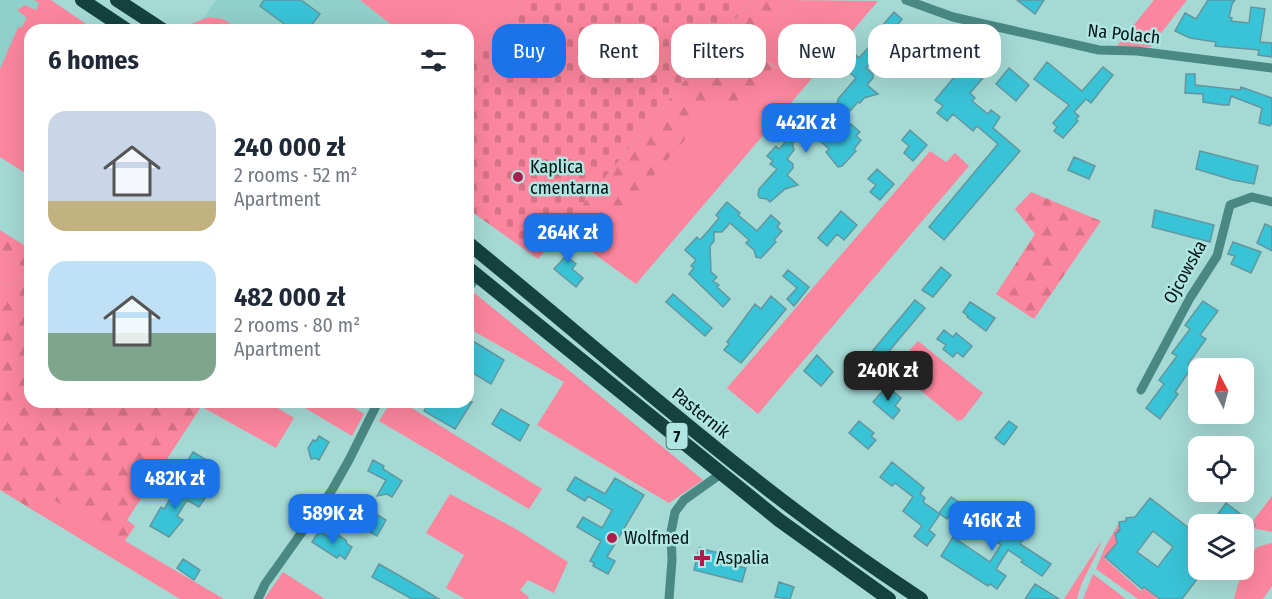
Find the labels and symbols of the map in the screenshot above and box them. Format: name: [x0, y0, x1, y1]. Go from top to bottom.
street label: Na Polach: [1087, 19, 1161, 49]
pin: 442K zł: [751, 103, 861, 154]
place label: Kaplica cmentarna: [530, 156, 609, 199]
marker: Kaplica cmentarna: [511, 170, 525, 184]
pin: 264K zł: [513, 213, 623, 264]
street label: Ojcowska: [1159, 236, 1211, 308]
pin: 240K zł: [833, 351, 943, 402]
north arrow: [1188, 358, 1254, 424]
street label: Pasternik: [668, 383, 735, 443]
road number: 7: [666, 423, 688, 449]
pin: 482K zł: [120, 459, 230, 510]
pin: 589K zł: [278, 494, 388, 545]
pin: 416K zł: [937, 501, 1047, 552]
place label: Wolfmed: [624, 527, 689, 549]
marker: Wolfmed: [605, 531, 619, 545]
place label: Aspalia: [716, 547, 769, 569]
marker: Aspalia: [693, 549, 711, 567]

